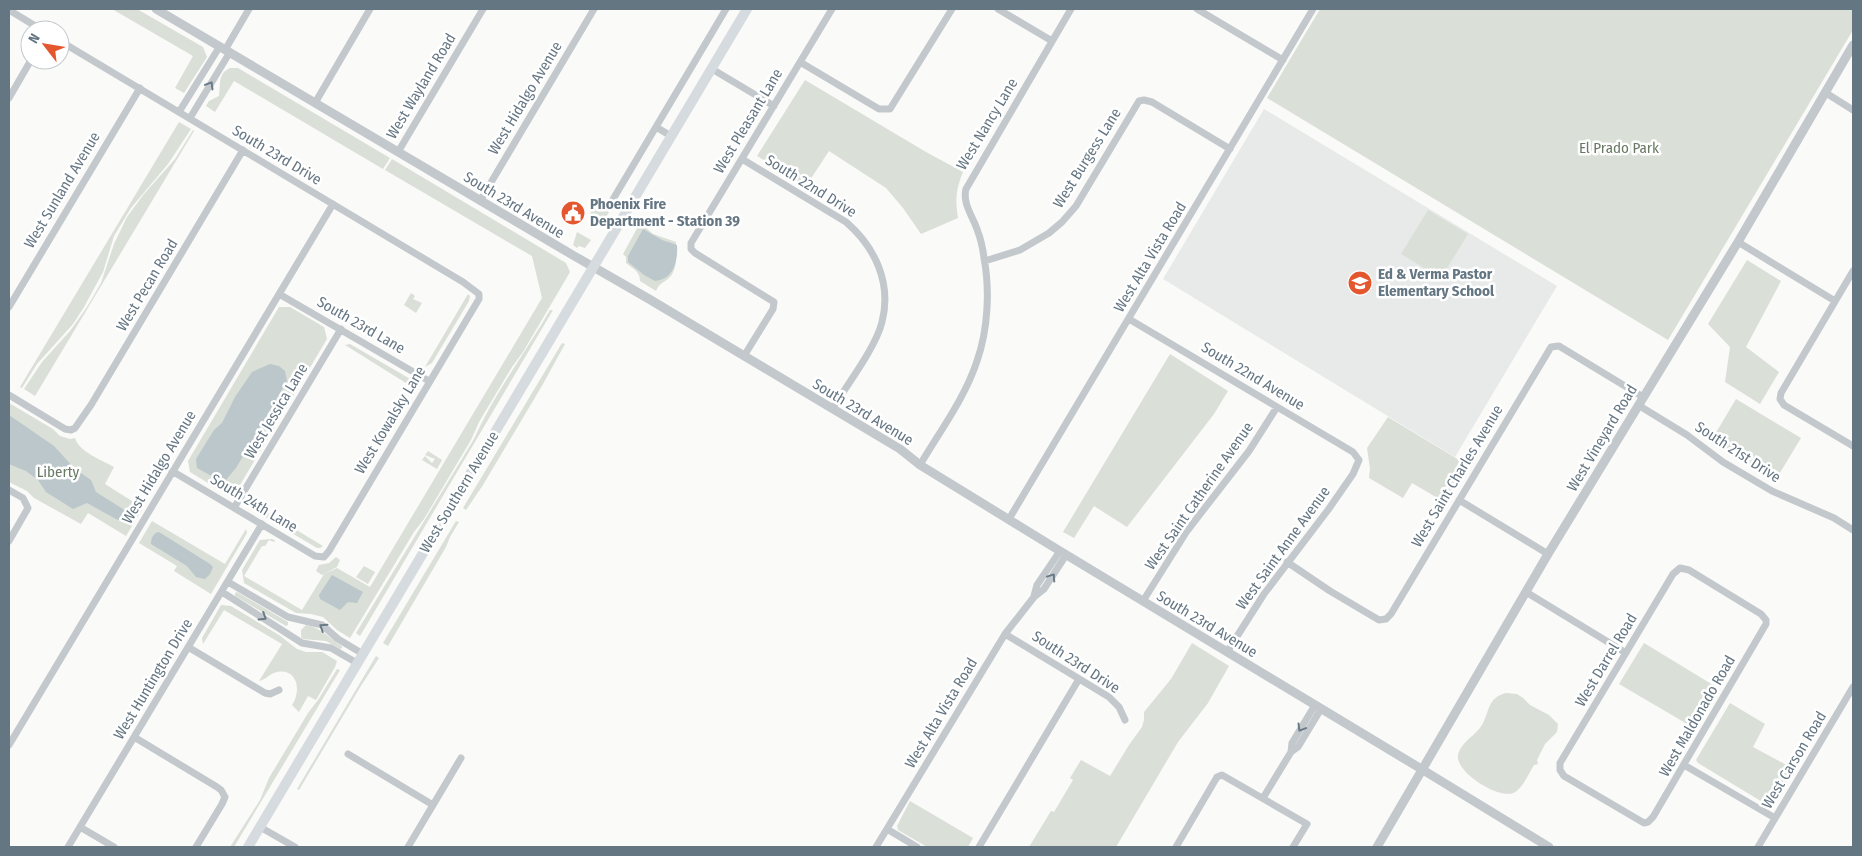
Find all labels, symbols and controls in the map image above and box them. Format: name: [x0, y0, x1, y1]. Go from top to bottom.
north arrow: [20, 20, 70, 70]
street label: West Wayland Road: [382, 30, 460, 142]
text: N: [25, 31, 44, 47]
street label: West Hidalgo Avenue: [484, 38, 566, 158]
street label: West Pleasant Lane: [710, 66, 786, 176]
street label: West Nancy Lane: [953, 75, 1021, 173]
one-way arrow: [203, 82, 213, 91]
street label: West Burgess Lane: [1049, 105, 1125, 211]
street label: South 23rd Drive: [229, 121, 325, 189]
street label: West Sunland Avenue: [20, 129, 104, 251]
park label: El Prado Park: [1579, 139, 1659, 157]
street label: South 22nd Drive: [762, 151, 860, 221]
street label: South 23rd Avenue: [460, 168, 568, 242]
place label: Phoenix Fire Department - Station 39: [590, 195, 740, 230]
street label: West Alta Vista Road: [1110, 199, 1190, 315]
public building icon: Phoenix Fire Department - Station 39: [560, 200, 586, 226]
street label: West Pecan Road: [112, 236, 182, 334]
place label: Ed & Verma Pastor Elementary School: [1378, 265, 1495, 300]
school or university icon: Ed & Verma Pastor Elementary School: [1347, 270, 1373, 296]
street label: South 23rd Lane: [314, 293, 408, 357]
street label: South 22nd Avenue: [1198, 338, 1308, 414]
street label: West Jessica Lane: [241, 360, 311, 462]
street label: West Kowalsky Lane: [351, 363, 429, 477]
street label: South 23rd Avenue: [809, 375, 917, 449]
street label: West Vineyard Road: [1563, 381, 1641, 495]
street label: West Saint Charles Avenue: [1407, 402, 1507, 550]
street label: West Hidalgo Avenue: [118, 407, 200, 527]
street label: South 21st Drive: [1692, 418, 1784, 486]
street label: West Saint Catherine Avenue: [1141, 419, 1257, 573]
street label: West Southern Avenue: [416, 428, 502, 556]
park label: Liberty: [37, 463, 80, 481]
street label: South 24th Lane: [207, 470, 301, 536]
street label: West Saint Anne Avenue: [1232, 483, 1334, 613]
one-way arrow: [1045, 573, 1055, 582]
street label: South 23rd Avenue: [1153, 587, 1261, 661]
street label: West Darrel Road: [1571, 610, 1641, 710]
one-way arrow: [258, 611, 267, 621]
street label: West Huntington Drive: [110, 615, 196, 743]
one-way arrow: [319, 624, 329, 633]
street label: South 23rd Drive: [1029, 627, 1123, 697]
street label: West Maldonado Road: [1655, 652, 1739, 780]
street label: West Alta Vista Road: [901, 655, 981, 771]
street label: West Carson Road: [1758, 708, 1830, 812]
one-way arrow: [1297, 722, 1307, 731]

